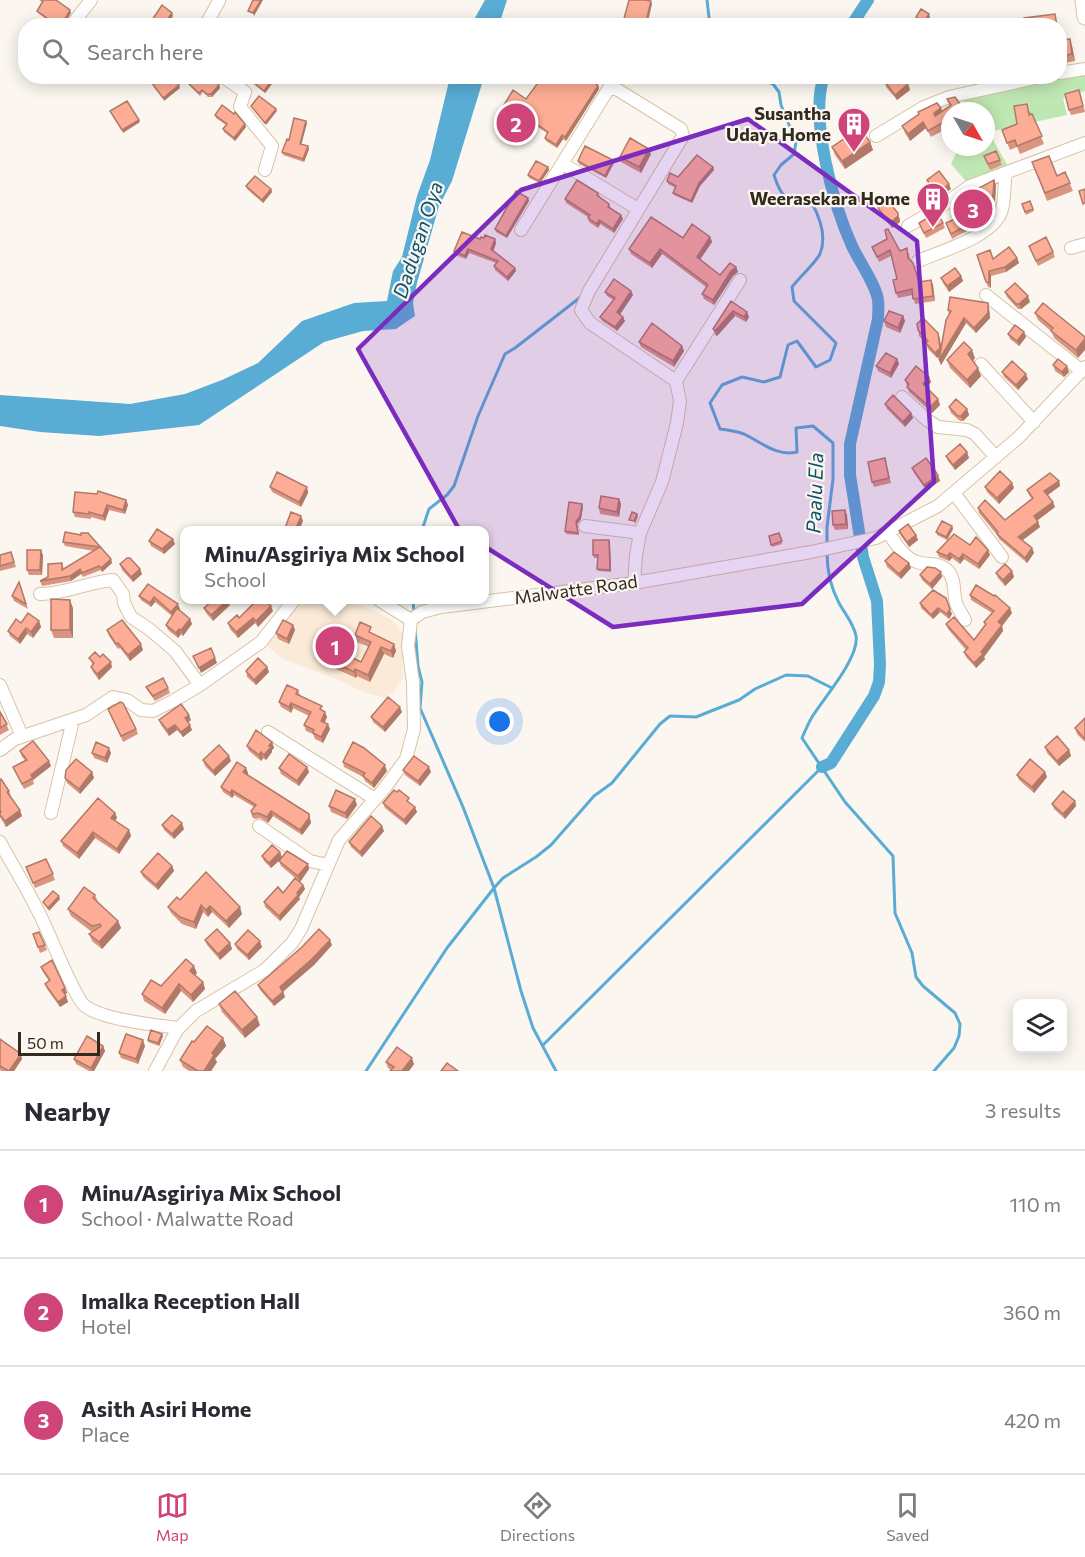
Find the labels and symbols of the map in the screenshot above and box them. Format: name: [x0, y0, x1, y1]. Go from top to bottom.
pin: 2: [496, 100, 536, 146]
place label: Susantha Udaya Home: [726, 102, 831, 145]
north arrow: [941, 102, 995, 156]
building icon: Susantha Udaya Home: [836, 106, 872, 153]
water label: Dadugan Oya: [387, 178, 447, 301]
building icon: Weerasekara Home: [915, 181, 951, 228]
pin: 3: [954, 186, 992, 232]
place label: Weerasekara Home: [749, 187, 910, 209]
water label: Paalu Ela: [801, 452, 827, 534]
street label: Malwatte Road: [513, 569, 639, 609]
pin: 1: [316, 624, 354, 668]
your location: [485, 707, 514, 736]
scale bar: [18, 1029, 100, 1056]

